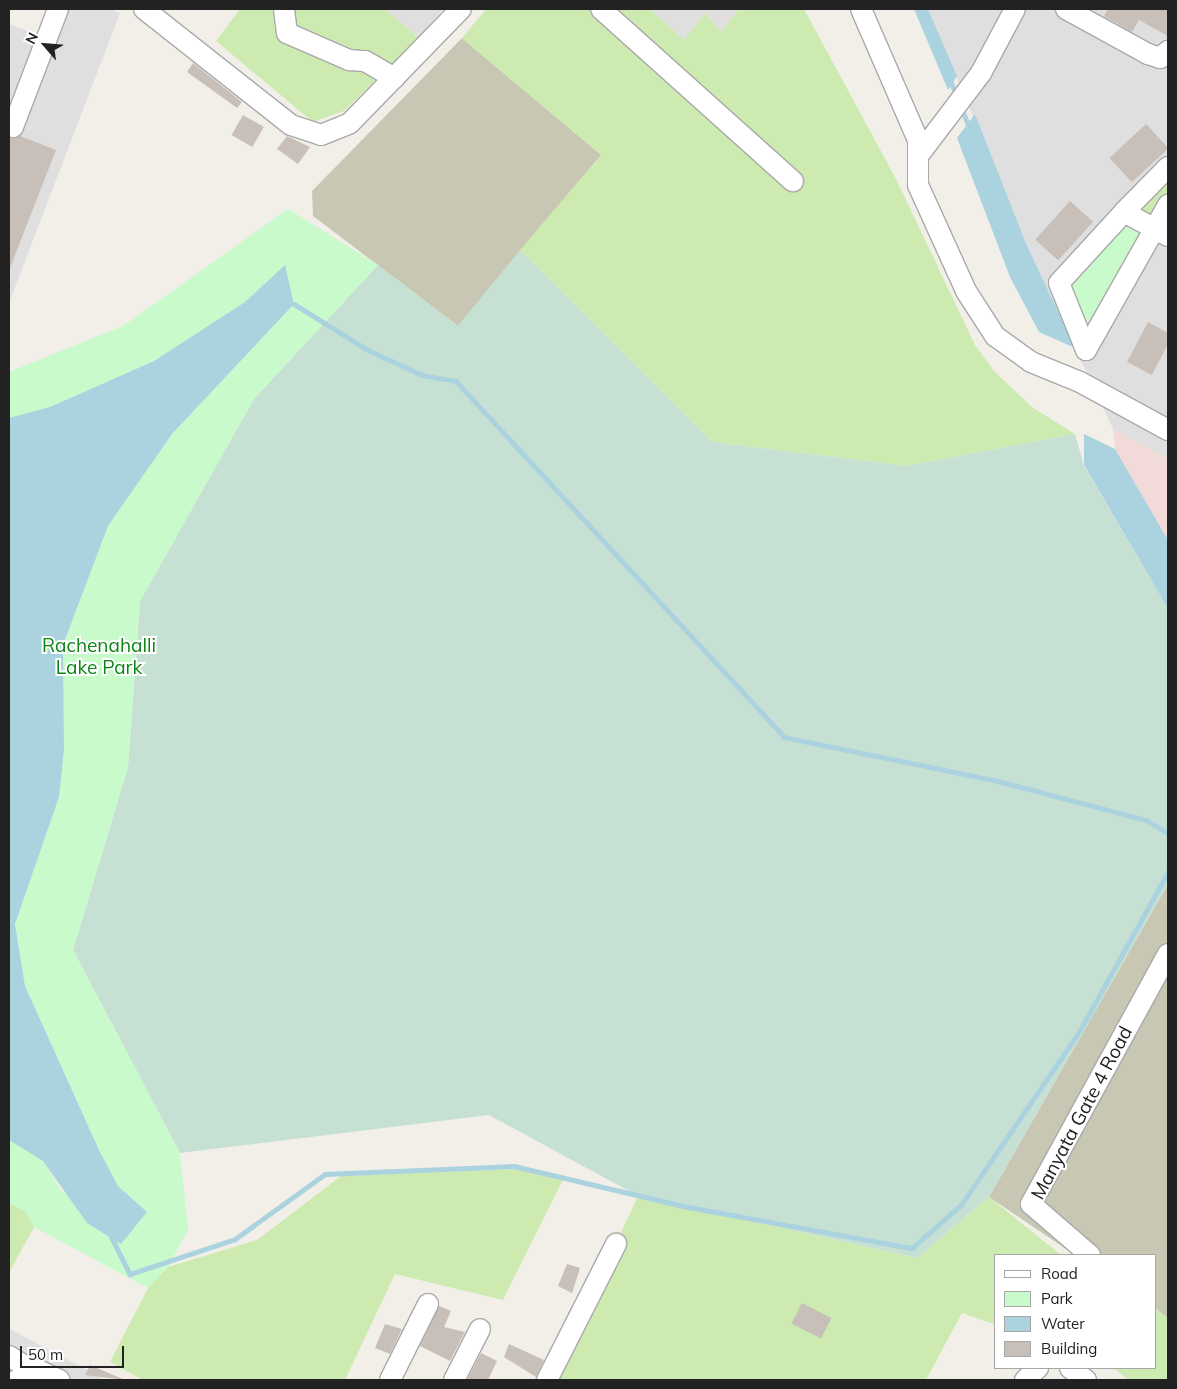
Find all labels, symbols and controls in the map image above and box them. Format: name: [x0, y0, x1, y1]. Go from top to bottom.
north arrow: [20, 20, 70, 70]
text: N: [21, 29, 42, 47]
park label: Rachenahalli Lake Park: [42, 635, 156, 679]
street label: Manyata Gate 4 Road: [1027, 1022, 1137, 1204]
legend: [994, 1254, 1157, 1369]
text: Road: [1041, 1264, 1078, 1283]
text: Park: [1041, 1289, 1073, 1308]
text: Water: [1041, 1314, 1085, 1333]
scale bar: [22, 1336, 126, 1368]
text: Building: [1041, 1339, 1097, 1358]
text: 50 m: [28, 1345, 63, 1364]

